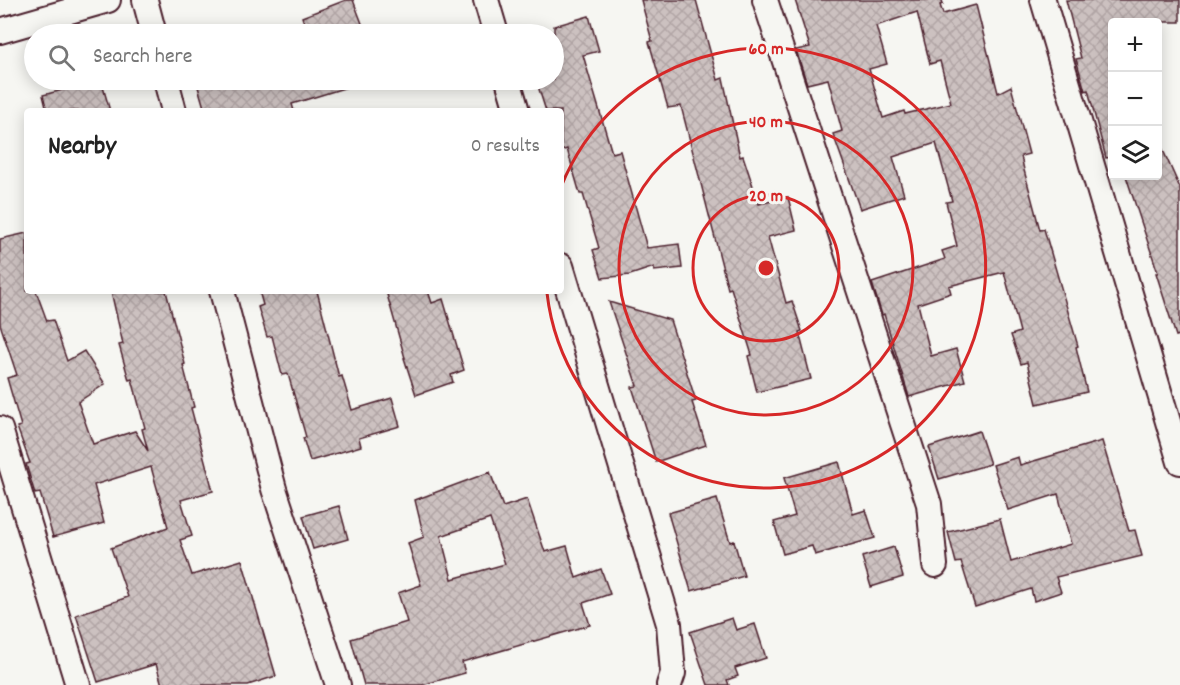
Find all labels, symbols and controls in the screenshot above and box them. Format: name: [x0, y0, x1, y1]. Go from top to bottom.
map controls: [1108, 18, 1162, 180]
button: +: [1108, 18, 1162, 72]
search box: [24, 24, 564, 90]
text: 60 m: [748, 38, 784, 63]
icon: search: [45, 41, 78, 74]
text: Search here: [93, 42, 192, 73]
button: −: [1108, 72, 1162, 126]
text: 40 m: [749, 111, 783, 136]
button: layers: [1108, 126, 1162, 180]
text: Nearby: [48, 129, 116, 166]
text: 0 results: [471, 133, 540, 161]
text: 20 m: [749, 185, 783, 210]
centre of rings: [756, 258, 776, 278]

